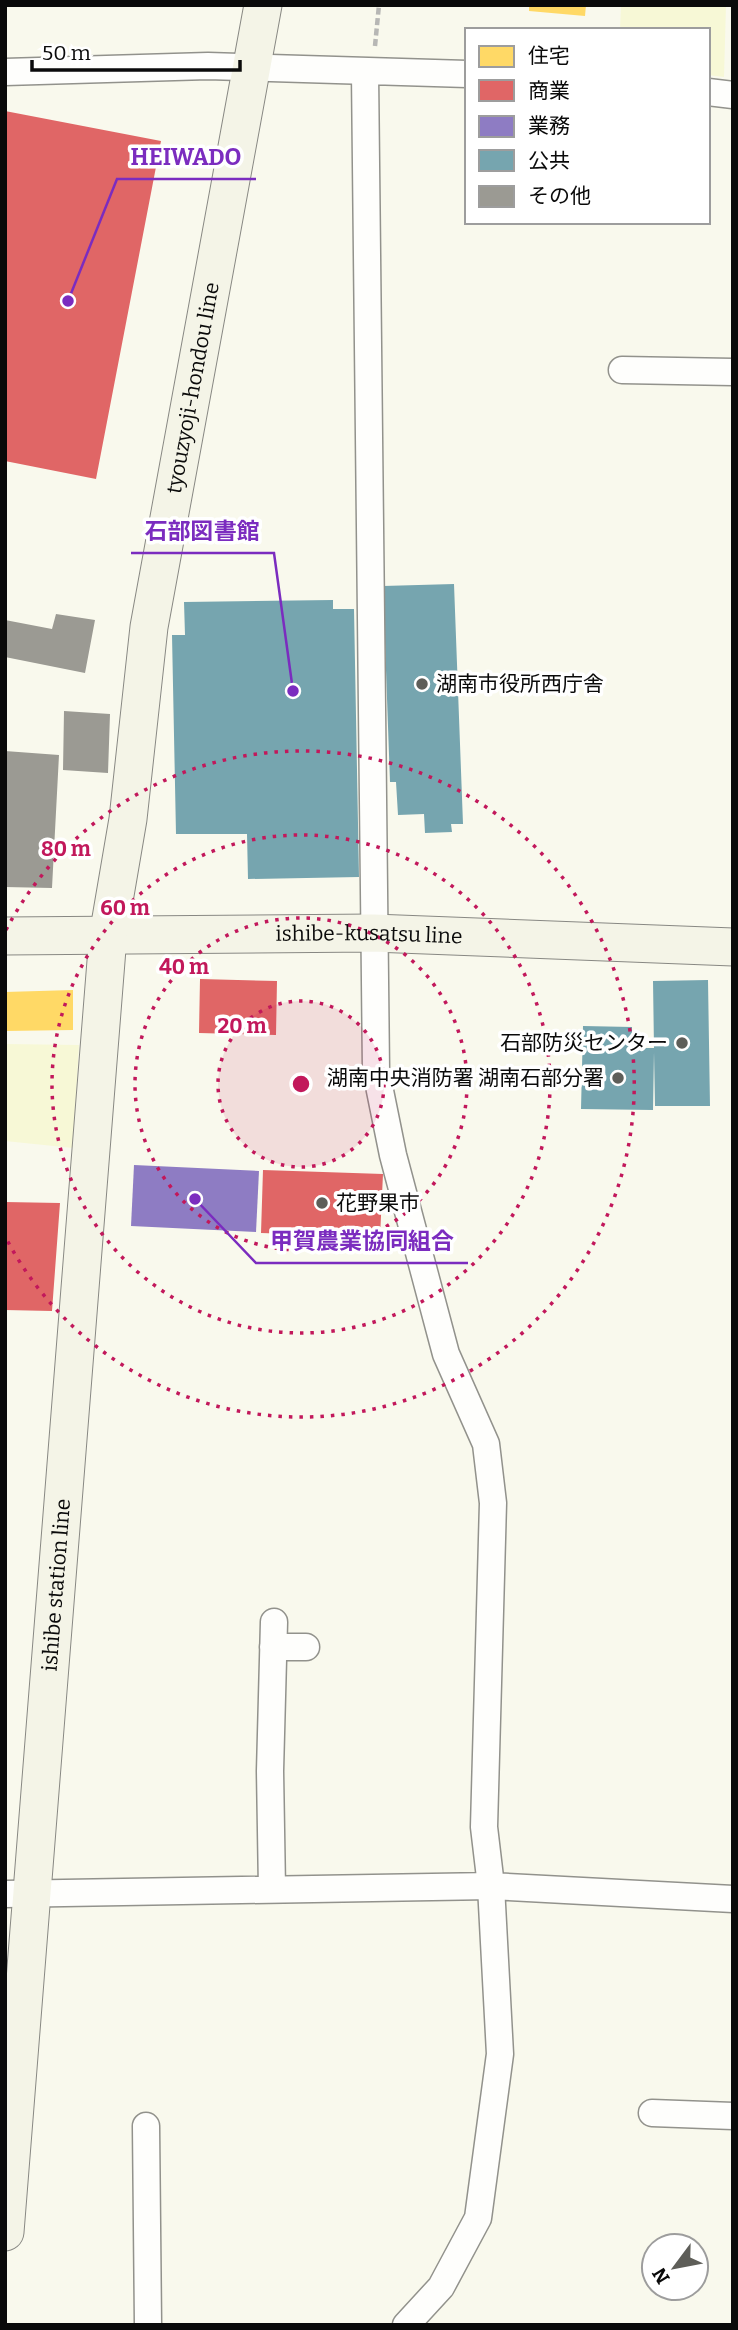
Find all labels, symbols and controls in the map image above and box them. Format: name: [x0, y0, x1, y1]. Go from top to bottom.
scale bar: [32, 28, 240, 72]
legend: [465, 28, 710, 224]
text: 50 m: [42, 40, 91, 66]
text: 住宅: [528, 43, 570, 69]
text: 商業: [528, 78, 570, 104]
text: 業務: [528, 113, 570, 139]
callout: HEIWADO: [117, 135, 256, 179]
text: HEIWADO: [131, 143, 241, 171]
text: 公共: [528, 148, 570, 174]
text: その他: [528, 183, 591, 209]
street label: tyouzyoji-hondou line: [161, 280, 225, 496]
callout: 石部図書館: [131, 509, 274, 553]
text: 石部図書館: [145, 517, 260, 545]
place label: 湖南市役所西庁舎: [436, 671, 604, 697]
marker: 湖南市役所西庁舎: [414, 676, 430, 692]
text: 80 m: [41, 836, 91, 862]
text: 60 m: [100, 895, 150, 921]
street label: ishibe-kusatsu line: [275, 920, 463, 949]
text: 40 m: [159, 954, 209, 980]
text: 20 m: [218, 1013, 266, 1039]
place label: 石部防災センター: [500, 1030, 668, 1056]
marker: 石部防災センター: [674, 1035, 690, 1051]
place label: 湖南中央消防署 湖南石部分署: [327, 1065, 604, 1091]
marker: 湖南中央消防署 湖南石部分署: [610, 1070, 626, 1086]
centre of rings: [289, 1072, 313, 1096]
place label: 花野果市: [336, 1190, 420, 1216]
marker: 花野果市: [314, 1195, 330, 1211]
callout: 甲賀農業協同組合: [256, 1219, 468, 1263]
text: 甲賀農業協同組合: [270, 1227, 454, 1255]
street label: ishibe station line: [37, 1498, 76, 1672]
north arrow: [640, 2232, 710, 2302]
text: N: [647, 2263, 675, 2288]

